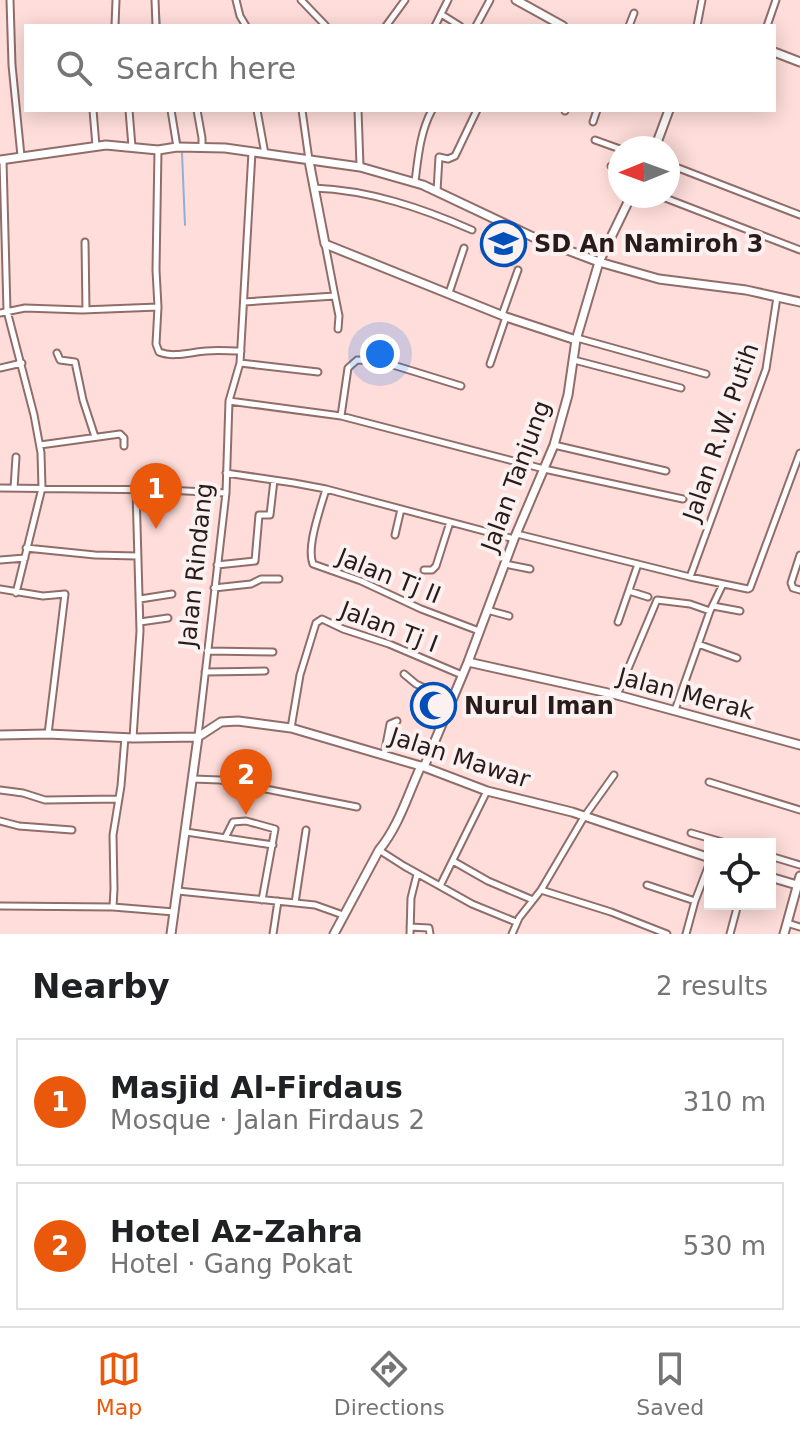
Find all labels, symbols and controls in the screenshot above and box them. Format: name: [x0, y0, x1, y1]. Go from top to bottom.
search box: [24, 24, 776, 112]
icon: search: [52, 46, 96, 90]
text: Search here: [116, 51, 296, 86]
north arrow: [608, 136, 680, 208]
school or university icon: SD An Namiroh 3: [479, 220, 527, 268]
place label: SD An Namiroh 3: [534, 230, 764, 258]
your location: [360, 334, 400, 374]
street label: Jalan R.W. Putih: [677, 339, 765, 526]
street label: Jalan Tanjung: [475, 397, 556, 557]
pin: 1: [130, 463, 182, 529]
street label: Jalan Rindang: [173, 482, 219, 650]
street label: Jalan Tj II: [331, 542, 445, 609]
street label: Jalan Tj I: [334, 595, 442, 658]
street label: Jalan Merak: [613, 662, 757, 726]
mosque icon: Nurul Iman: [409, 682, 457, 730]
place label: Nurul Iman: [464, 692, 614, 720]
street label: Jalan Mawar: [385, 722, 534, 794]
pin: 2: [220, 749, 272, 815]
map controls: [704, 838, 776, 910]
button: locate: [704, 838, 776, 910]
text: Nearby: [32, 966, 170, 1006]
text: 2 results: [656, 971, 768, 1001]
text: Masjid Al-Firdaus: [110, 1070, 403, 1105]
text: 1: [51, 1087, 69, 1117]
text: 310 m: [683, 1087, 766, 1117]
text: Mosque · Jalan Firdaus 2: [110, 1105, 425, 1135]
text: Hotel Az-Zahra: [110, 1214, 363, 1249]
text: 2: [51, 1231, 69, 1261]
text: 530 m: [683, 1231, 766, 1261]
text: Hotel · Gang Pokat: [110, 1249, 352, 1279]
tab: Map: [96, 1347, 142, 1420]
tab: Directions: [334, 1347, 445, 1420]
tab: Saved: [636, 1347, 704, 1420]

